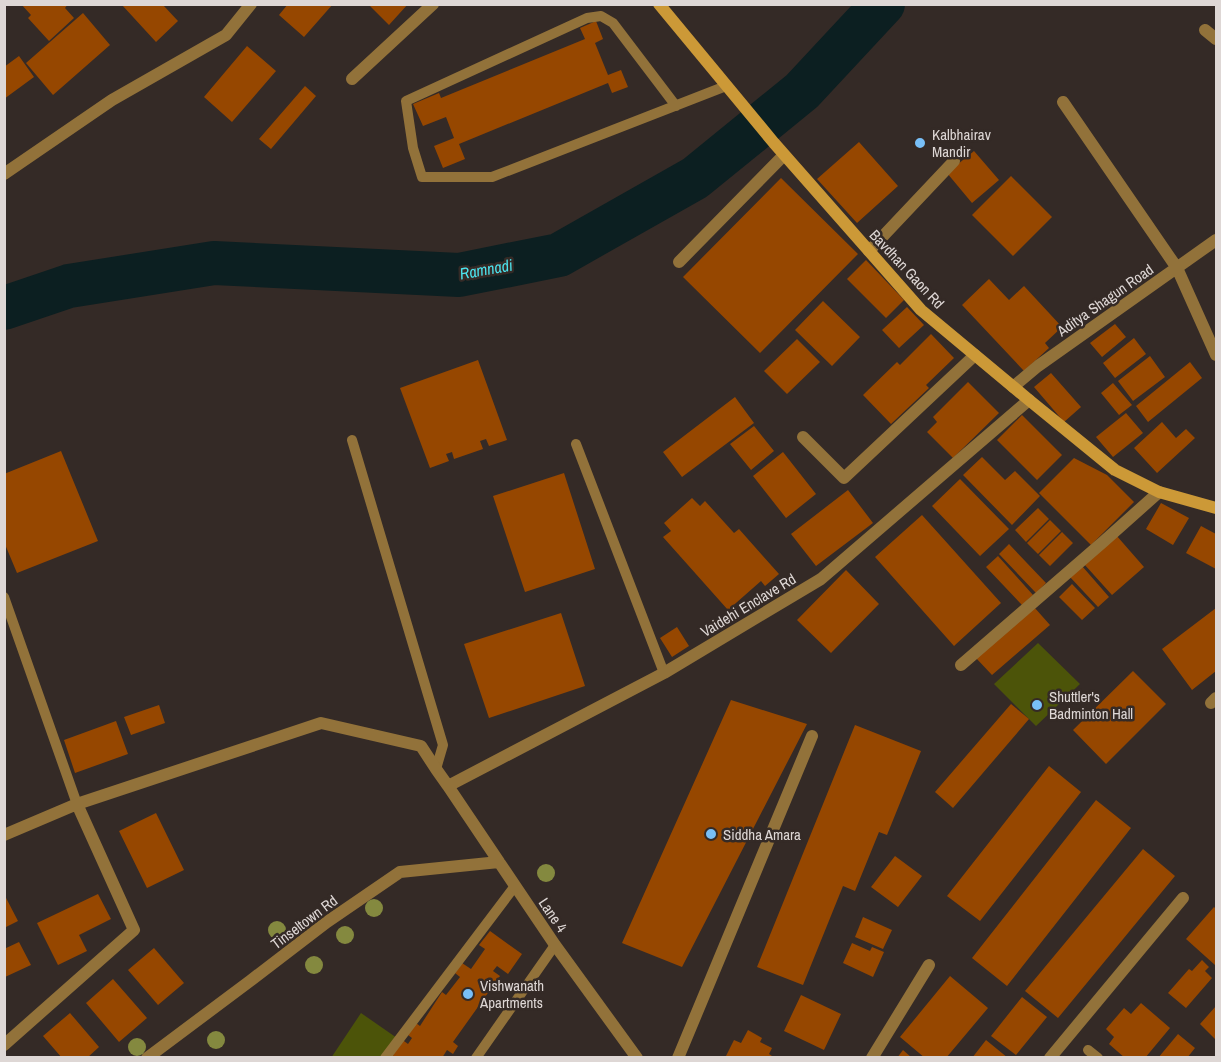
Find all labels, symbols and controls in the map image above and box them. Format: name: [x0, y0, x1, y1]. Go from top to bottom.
place label: Kalbhairav Mandir: [932, 124, 992, 162]
marker: Kalbhairav Mandir: [913, 136, 927, 150]
street label: Bavdhan Gaon Rd: [865, 225, 949, 313]
water label: Ramnadi: [458, 253, 514, 284]
street label: Aditya Shagun Road: [1052, 259, 1158, 342]
street label: Vaidehi Enclave Rd: [696, 568, 800, 642]
place label: Shuttler's Badminton Hall: [1049, 686, 1133, 724]
marker: Shuttler's Badminton Hall: [1030, 698, 1044, 712]
place label: Siddha Amara: [723, 824, 801, 845]
marker: Siddha Amara: [704, 827, 718, 841]
street label: Tinseltown Rd: [266, 890, 342, 954]
street label: Lane 4: [534, 894, 572, 937]
place label: Vishwanath Apartments: [479, 975, 544, 1013]
marker: Vishwanath Apartments: [461, 987, 475, 1001]

